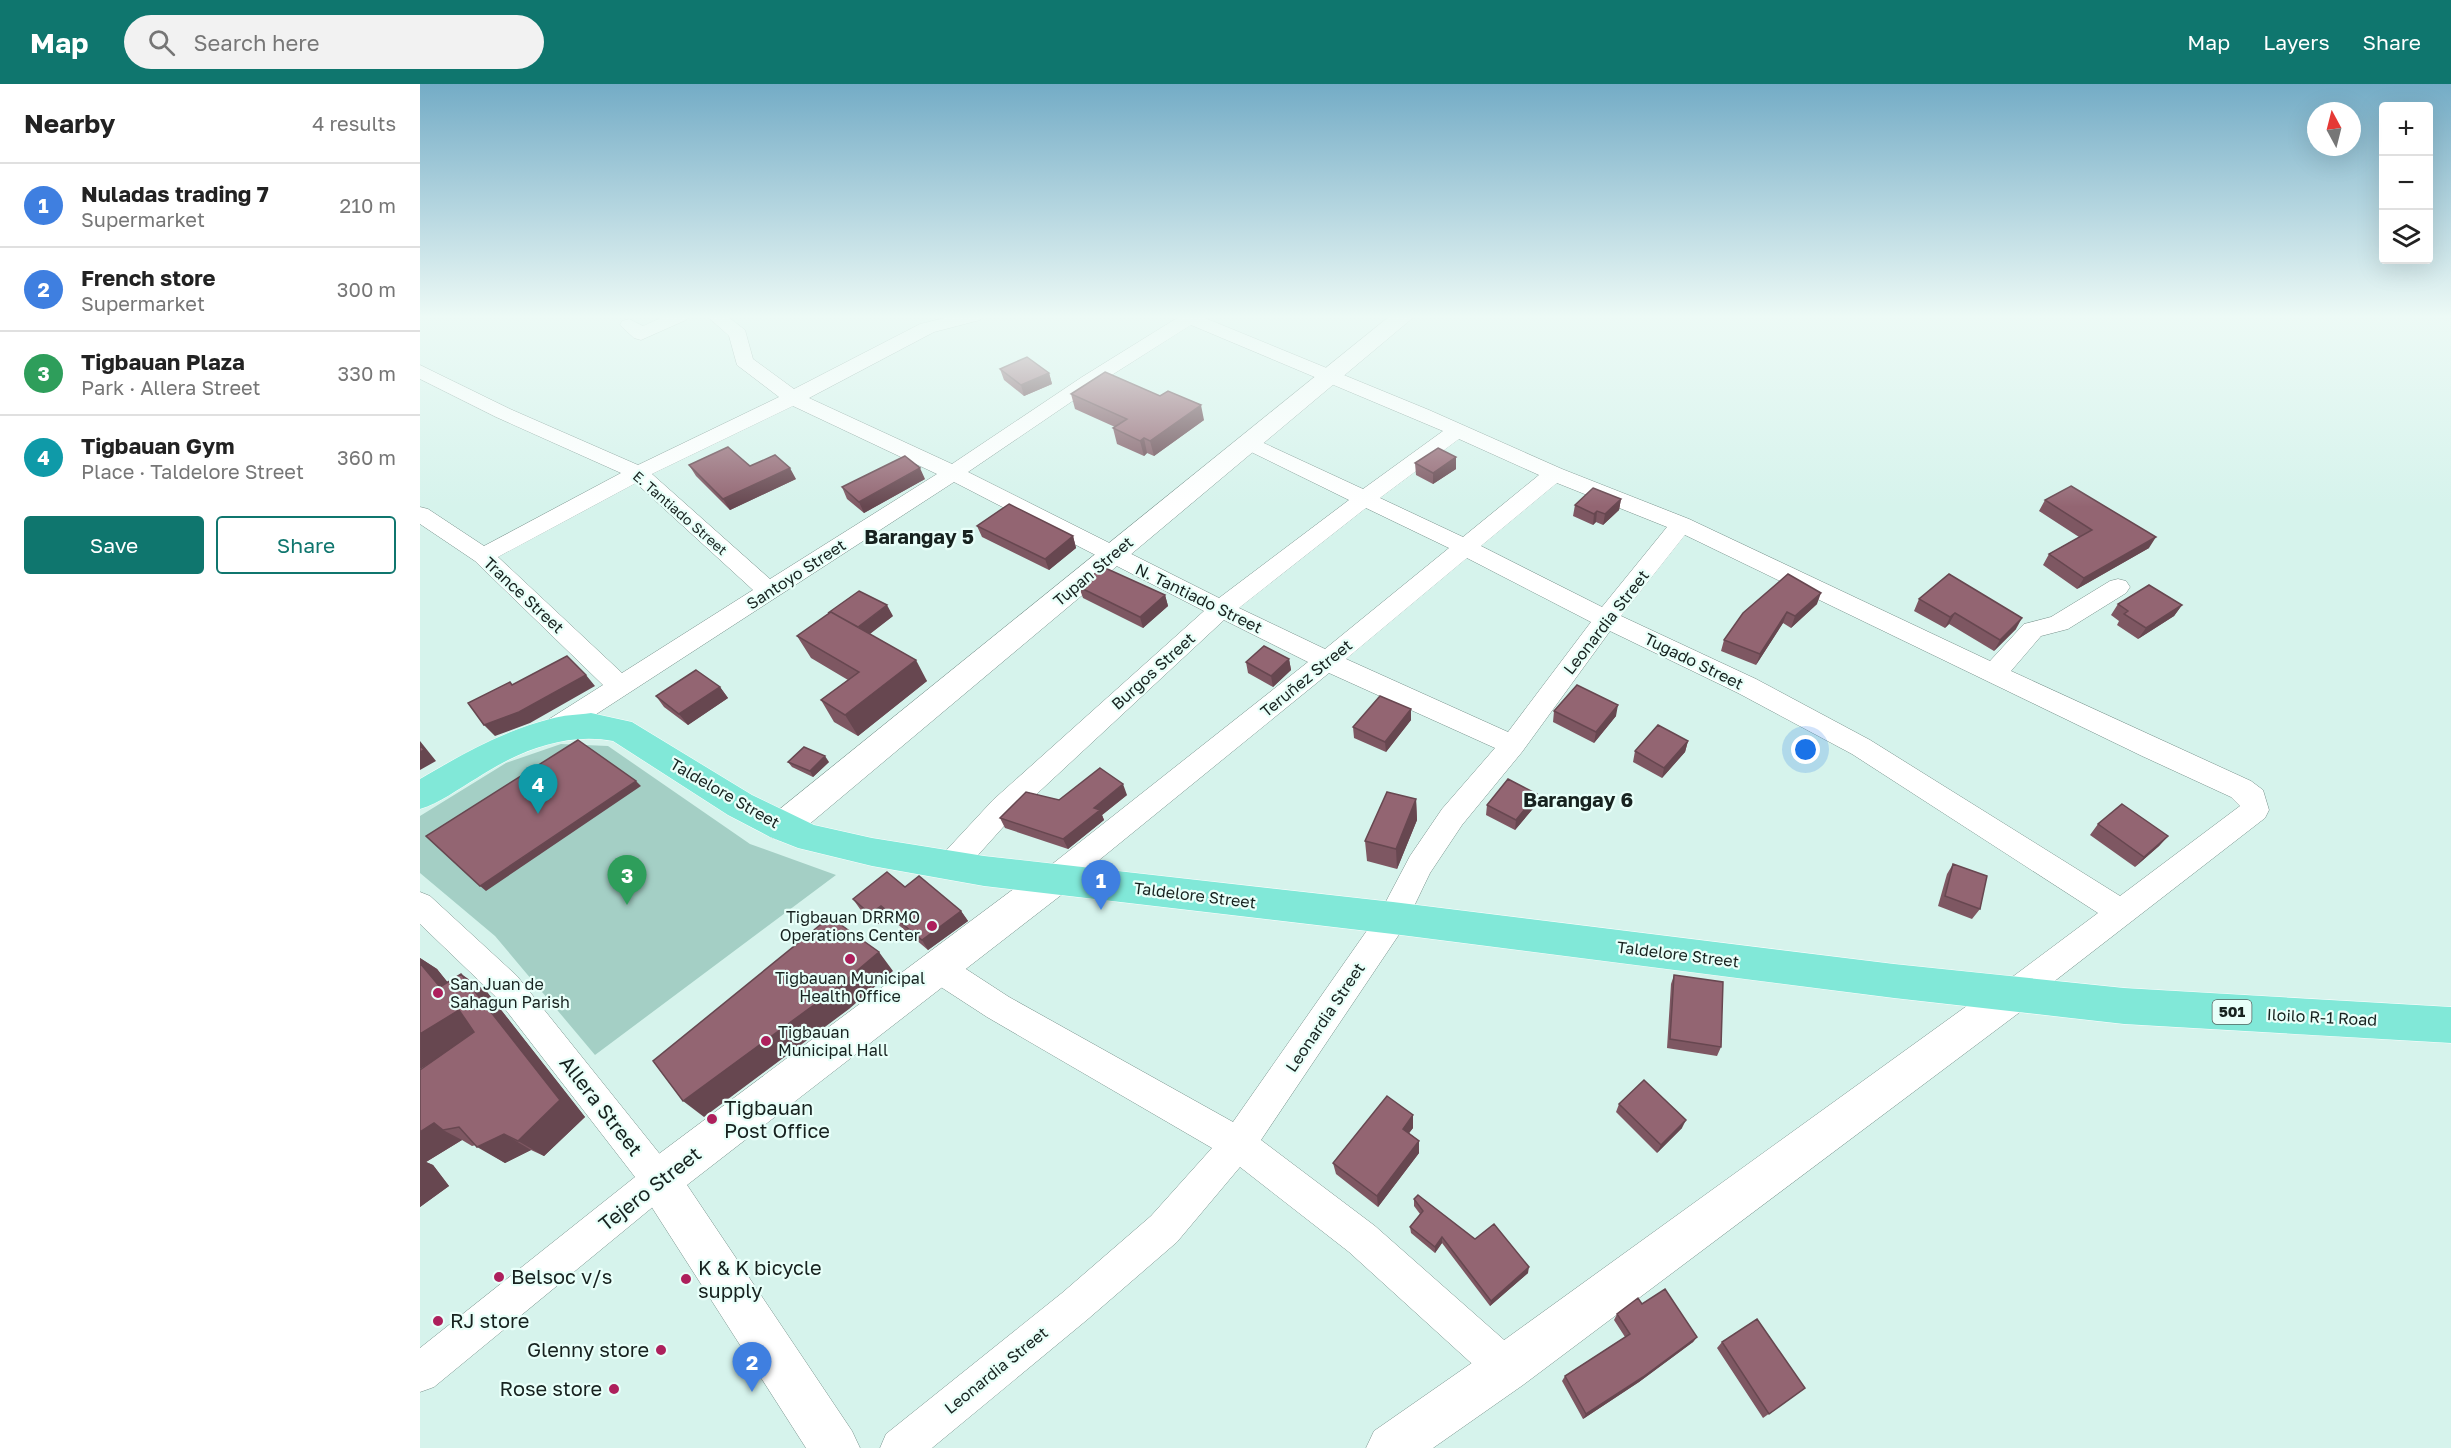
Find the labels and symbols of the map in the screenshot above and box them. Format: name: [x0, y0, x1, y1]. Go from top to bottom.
north arrow: [2307, 102, 2361, 156]
street label: E. Tantiado Street: [630, 467, 731, 558]
district label: Barangay 5: [864, 524, 974, 548]
street label: Tupan Street: [1049, 532, 1137, 610]
street label: Santoyo Street: [743, 535, 849, 613]
street label: Trance Street: [480, 553, 568, 637]
street label: N. Tantiado Street: [1132, 559, 1266, 637]
street label: Leonardia Street: [1559, 566, 1653, 678]
street label: Burgos Street: [1107, 628, 1199, 714]
street label: Tugado Street: [1641, 628, 1747, 694]
street label: Teruñez Street: [1256, 635, 1356, 721]
your location: [1791, 735, 1820, 764]
street label: Taldelore Street: [667, 754, 783, 832]
pin: 4: [518, 764, 558, 814]
district label: Barangay 6: [1523, 787, 1633, 811]
pin: 3: [608, 856, 646, 905]
pin: 1: [1082, 860, 1120, 910]
street label: Taldelore Street: [1133, 878, 1257, 912]
place label: Tigbauan DRRMO Operations Center: [780, 907, 920, 945]
marker: Tigbauan DRRMO Operations Center: [925, 919, 939, 933]
street label: Taldelore Street: [1616, 937, 1740, 971]
marker: Tigbauan Municipal Health Office: [843, 952, 857, 966]
street label: Leonardia Street: [1281, 959, 1369, 1075]
place label: Tigbauan Municipal Health Office: [775, 968, 925, 1006]
place label: San Juan de Sahagun Parish: [450, 974, 570, 1012]
marker: San Juan de Sahagun Parish: [431, 986, 445, 1000]
road number: 501: [2212, 1000, 2252, 1024]
street label: Iloilo R-1 Road: [2266, 1004, 2378, 1030]
place label: Tigbauan Municipal Hall: [778, 1022, 888, 1060]
marker: Tigbauan Municipal Hall: [759, 1034, 773, 1048]
street label: Allera Street: [555, 1051, 648, 1160]
place label: Tigbauan Post Office: [724, 1095, 830, 1142]
marker: Tigbauan Post Office: [705, 1112, 719, 1126]
street label: Tejero Street: [594, 1141, 705, 1236]
place label: K & K bicycle supply: [698, 1255, 822, 1302]
place label: Belsoc v/s: [511, 1264, 612, 1288]
marker: Belsoc v/s: [492, 1270, 506, 1284]
marker: K & K bicycle supply: [679, 1272, 693, 1286]
place label: RJ store: [450, 1308, 529, 1332]
marker: RJ store: [431, 1314, 445, 1328]
street label: Leonardia Street: [940, 1322, 1052, 1418]
place label: Glenny store: [527, 1337, 649, 1361]
pin: 2: [732, 1342, 772, 1392]
marker: Glenny store: [654, 1343, 668, 1357]
place label: Rose store: [500, 1376, 602, 1400]
marker: Rose store: [607, 1382, 621, 1396]

